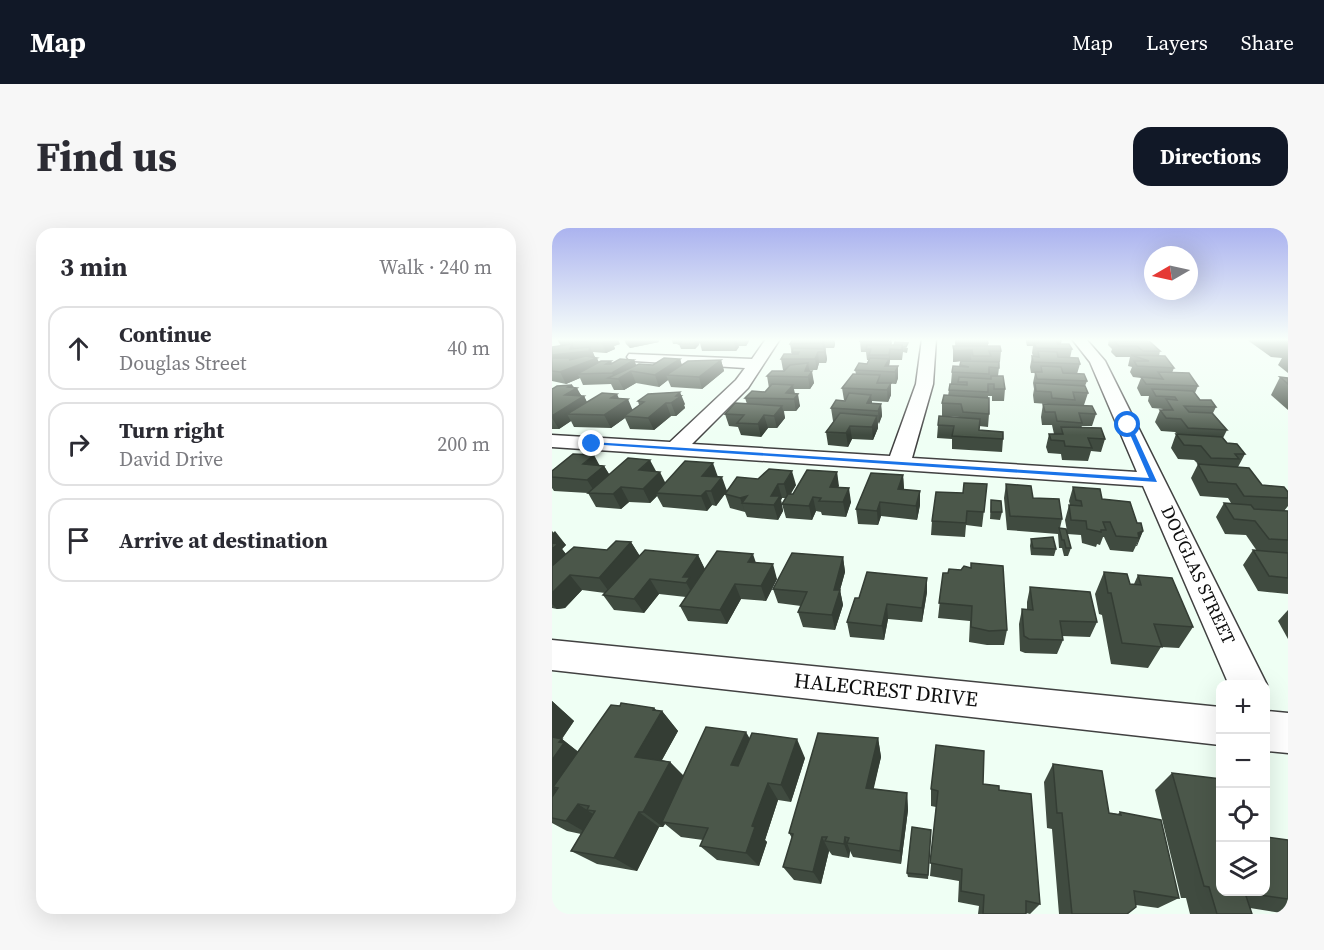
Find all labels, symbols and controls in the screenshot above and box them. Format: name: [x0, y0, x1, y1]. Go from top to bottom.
text: Map: [30, 23, 86, 61]
text: Map: [1072, 28, 1113, 57]
text: Layers: [1146, 28, 1208, 57]
text: Share: [1241, 28, 1294, 57]
text: Find us: [36, 127, 177, 185]
button: Directions: [1133, 127, 1288, 186]
north arrow: [1144, 246, 1198, 300]
text: 3 min: [60, 249, 127, 285]
text: Walk · 240 m: [379, 253, 492, 281]
text: Continue: [119, 319, 212, 349]
icon: ahead: [62, 332, 95, 365]
text: 40 m: [447, 334, 490, 362]
text: Douglas Street: [119, 349, 247, 377]
route start: [1114, 411, 1140, 437]
text: Turn right: [119, 415, 224, 445]
icon: right: [62, 428, 95, 461]
text: 200 m: [437, 430, 490, 458]
route end: [578, 430, 604, 456]
text: David Drive: [119, 445, 223, 473]
street label: DOUGLAS STREET: [1155, 501, 1242, 648]
icon: arrive: [62, 524, 95, 557]
text: Arrive at destination: [119, 525, 328, 555]
street label: HALECREST DRIVE: [793, 665, 980, 714]
map controls: [1216, 680, 1270, 896]
button: +: [1216, 680, 1270, 734]
button: −: [1216, 734, 1270, 788]
button: locate: [1216, 788, 1270, 842]
button: layers: [1216, 842, 1270, 896]

